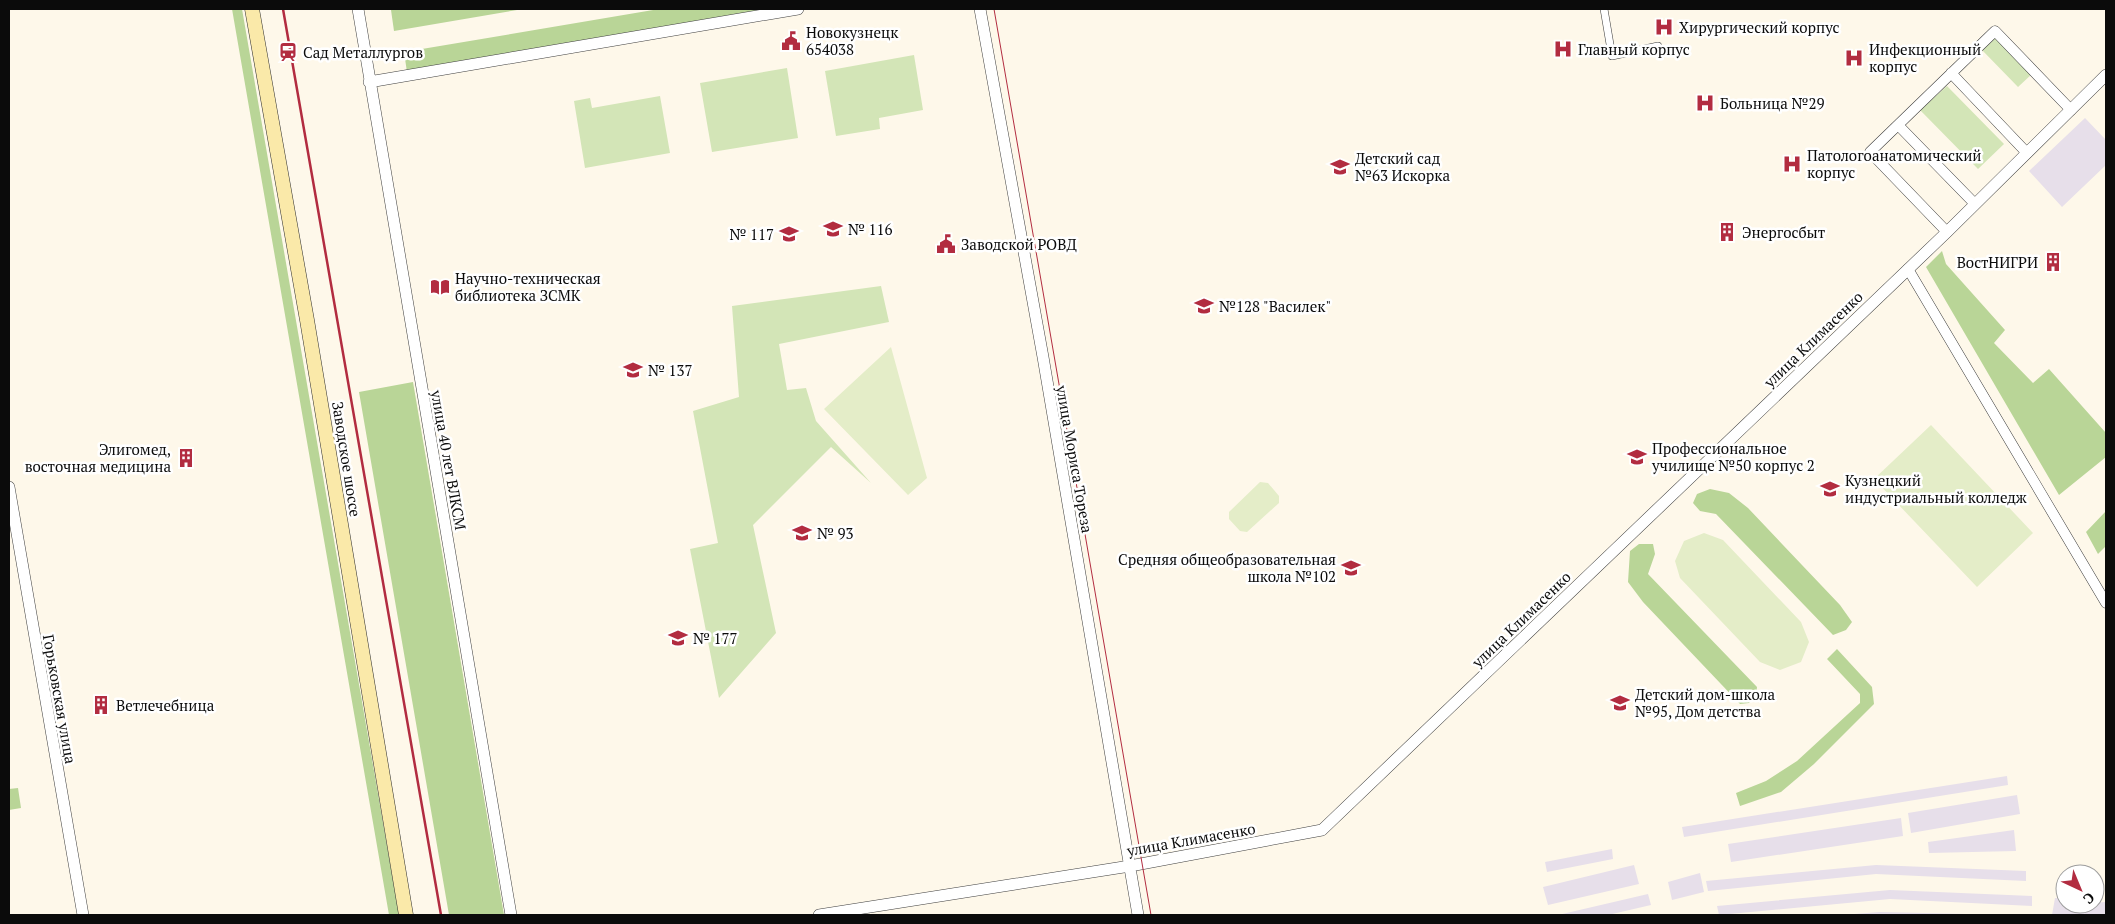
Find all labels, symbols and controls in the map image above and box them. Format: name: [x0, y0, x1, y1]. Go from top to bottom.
hospital icon: Хирургический корпус: [1653, 16, 1675, 38]
place label: Хирургический корпус: [1679, 17, 1840, 37]
place label: Новокузнецк 654038: [806, 22, 899, 59]
public building icon: Новокузнецк 654038: [780, 30, 802, 52]
hospital icon: Главный корпус: [1552, 38, 1574, 60]
place label: Главный корпус: [1578, 39, 1690, 59]
place label: Инфекционный корпус: [1869, 39, 1981, 76]
station icon: Сад Металлургов: [277, 41, 299, 63]
place label: Сад Металлургов: [303, 42, 423, 62]
hospital icon: Инфекционный корпус: [1843, 47, 1865, 69]
hospital icon: Больница №29: [1694, 92, 1716, 114]
place label: Больница №29: [1720, 93, 1824, 113]
place label: Патологоанатомический корпус: [1807, 145, 1982, 182]
place label: Детский сад №63 Искорка: [1355, 148, 1450, 185]
hospital icon: Патологоанатомический корпус: [1781, 153, 1803, 175]
school or university icon: Детский сад №63 Искорка: [1329, 156, 1351, 178]
school or university icon: № 116: [822, 218, 844, 240]
place label: № 116: [848, 219, 893, 239]
building icon: Энергосбыт: [1716, 221, 1738, 243]
place label: Энергосбыт: [1742, 222, 1826, 242]
school or university icon: № 117: [778, 223, 800, 245]
place label: № 117: [729, 224, 774, 244]
public building icon: Заводской РОВД: [935, 233, 957, 255]
place label: Заводской РОВД: [961, 234, 1077, 254]
building icon: ВостНИГРИ: [2042, 251, 2064, 273]
place label: ВостНИГРИ: [1957, 252, 2038, 272]
place label: Научно-техническая библиотека ЗСМК: [455, 268, 601, 305]
library icon: Научно-техническая библиотека ЗСМК: [429, 276, 451, 298]
street label: улица Климасенко: [1758, 287, 1867, 392]
school or university icon: №128 "Василек": [1193, 295, 1215, 317]
place label: №128 "Василек": [1219, 296, 1331, 316]
school or university icon: № 137: [622, 359, 644, 381]
place label: № 137: [648, 360, 693, 380]
street label: улица Мориса Тореза: [1052, 383, 1098, 535]
street label: улица 40 лет ВЛКСМ: [427, 388, 471, 532]
street label: Заводское шоссе: [328, 400, 366, 518]
place label: Профессиональное училище №50 корпус 2: [1651, 438, 1815, 475]
place label: Элигомед, восточная медицина: [25, 439, 171, 476]
school or university icon: Профессиональное училище №50 корпус 2: [1626, 446, 1648, 468]
building icon: Элигомед, восточная медицина: [175, 447, 197, 469]
place label: Кузнецкий индустриальный колледж: [1845, 470, 2027, 507]
school or university icon: Кузнецкий индустриальный колледж: [1819, 478, 1841, 500]
school or university icon: № 93: [791, 522, 813, 544]
place label: № 93: [817, 523, 854, 543]
place label: Средняя общеобразовательная школа №102: [1118, 549, 1336, 586]
school or university icon: Средняя общеобразовательная школа №102: [1340, 557, 1362, 579]
street label: улица Климасенко: [1466, 567, 1575, 672]
school or university icon: № 177: [667, 627, 689, 649]
place label: № 177: [693, 628, 738, 648]
street label: Горьковская улица: [39, 633, 81, 766]
place label: Детский дом-школа №95, Дом детства: [1635, 684, 1776, 721]
school or university icon: Детский дом-школа №95, Дом детства: [1609, 692, 1631, 714]
building icon: Ветлечебница: [90, 694, 112, 716]
place label: Ветлечебница: [116, 695, 215, 715]
street label: улица Климасенко: [1124, 818, 1257, 860]
north arrow: [2055, 864, 2105, 914]
text: С: [2079, 889, 2099, 909]

